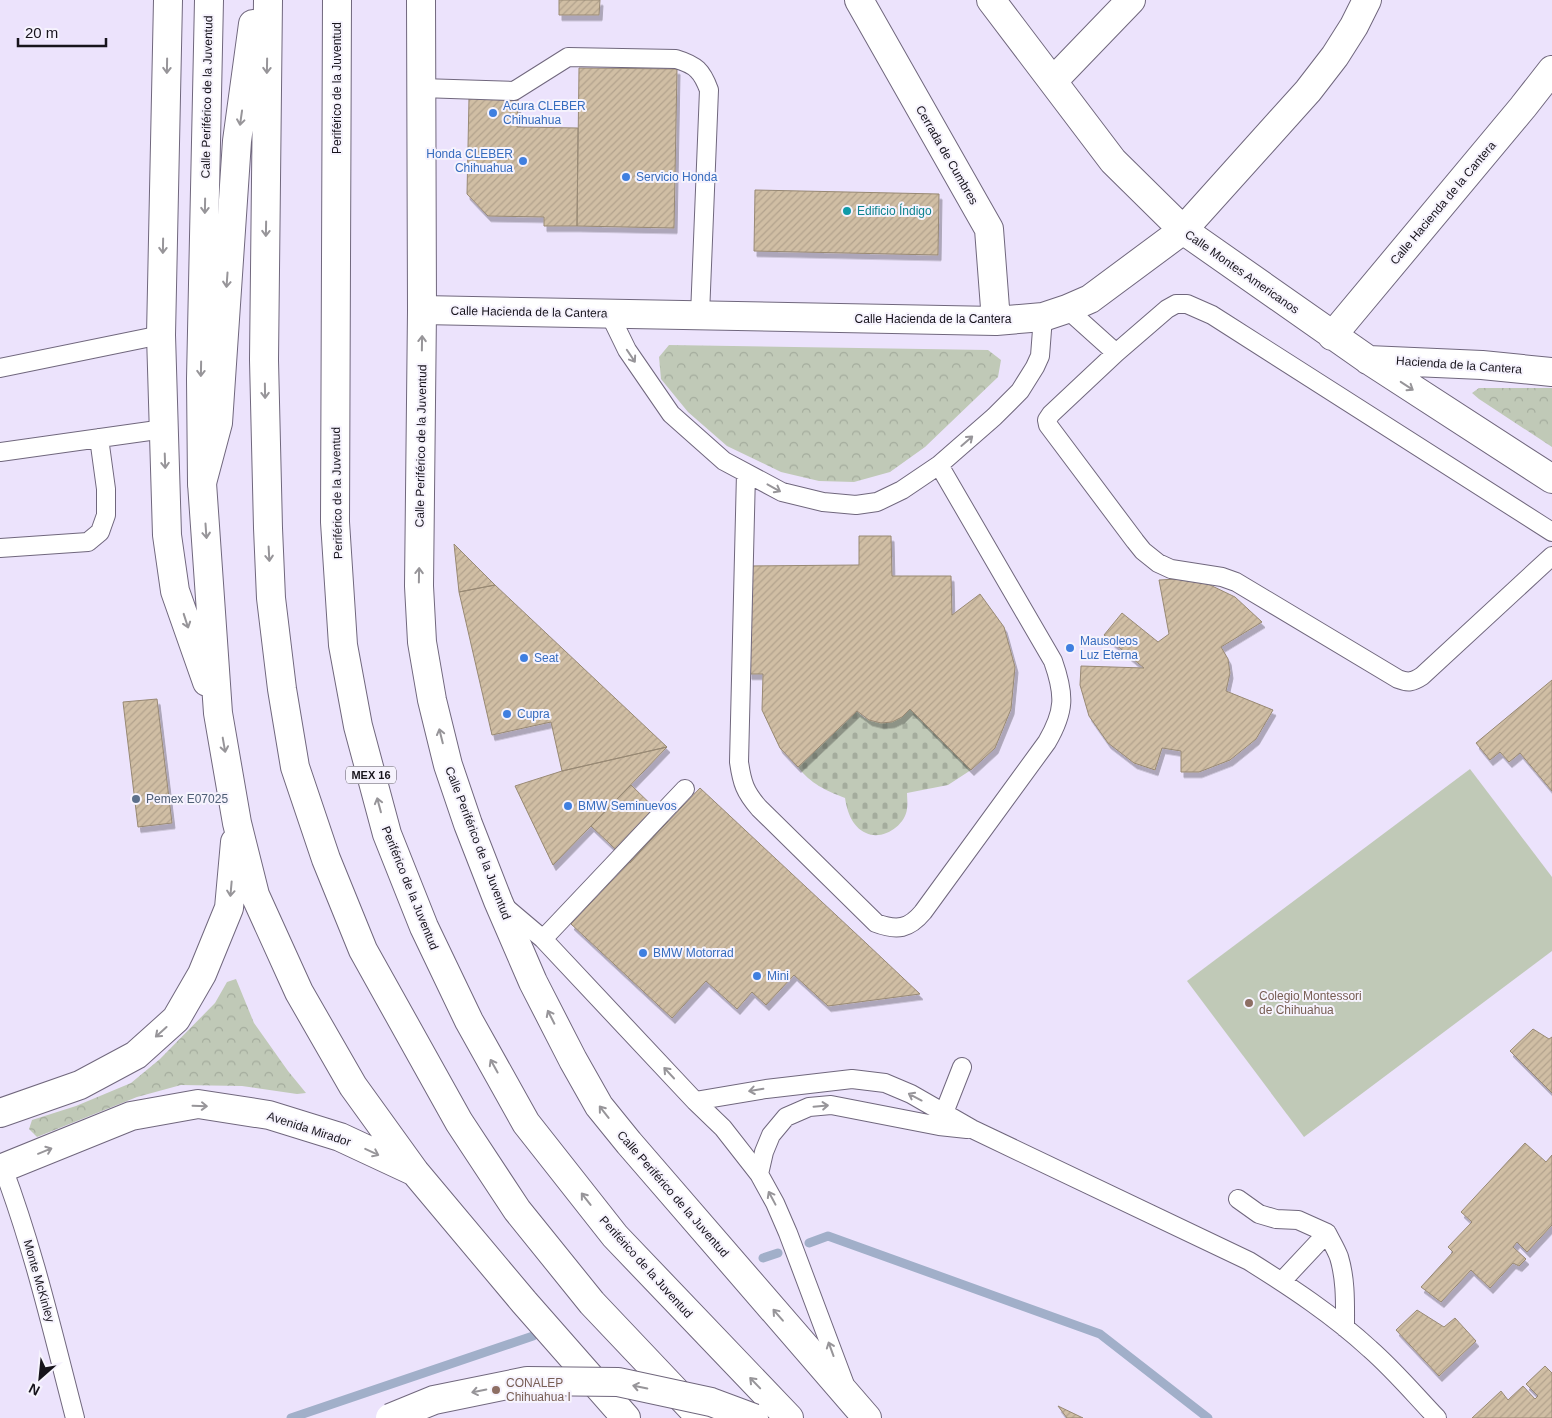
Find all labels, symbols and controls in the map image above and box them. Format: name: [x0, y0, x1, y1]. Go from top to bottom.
scale bar: [18, 15, 105, 47]
street label: Calle Periférico de la Juventud: [199, 16, 215, 178]
street label: Periférico de la Juventud: [330, 22, 344, 154]
text: 20 m: [25, 24, 58, 41]
one-way arrow: [162, 58, 171, 74]
one-way arrow: [262, 58, 272, 74]
place label: Acura CLEBER Chihuahua: [503, 99, 586, 127]
street label: Cerrada de Cumbres: [913, 103, 981, 207]
marker: Acura CLEBER Chihuahua: [487, 107, 499, 119]
one-way arrow: [235, 109, 245, 125]
street label: Calle Hacienda de la Cantera: [1387, 138, 1499, 268]
place label: Honda CLEBER Chihuahua: [426, 147, 513, 175]
marker: Honda CLEBER Chihuahua: [517, 155, 529, 167]
place label: Servicio Honda: [636, 170, 718, 184]
marker: Servicio Honda: [620, 171, 632, 183]
one-way arrow: [200, 198, 209, 214]
place label: Edificio Índigo: [857, 203, 932, 218]
marker: Edificio Índigo: [841, 205, 853, 217]
one-way arrow: [261, 220, 271, 236]
street label: Calle Montes Americanos: [1182, 227, 1302, 317]
one-way arrow: [158, 238, 168, 254]
one-way arrow: [222, 271, 231, 287]
street label: Calle Hacienda de la Cantera: [451, 304, 608, 320]
street label: Calle Hacienda de la Cantera: [855, 312, 1012, 326]
one-way arrow: [417, 335, 427, 352]
one-way arrow: [626, 349, 636, 363]
street label: Hacienda de la Cantera: [1396, 354, 1523, 376]
one-way arrow: [197, 360, 206, 376]
street label: Calle Periférico de la Juventud: [413, 365, 429, 527]
one-way arrow: [1400, 381, 1414, 391]
one-way arrow: [260, 382, 270, 399]
street label: Periférico de la Juventud: [329, 427, 345, 559]
one-way arrow: [960, 435, 973, 447]
one-way arrow: [160, 452, 170, 469]
one-way arrow: [766, 484, 781, 493]
one-way arrow: [201, 523, 210, 539]
one-way arrow: [264, 545, 274, 561]
one-way arrow: [414, 568, 424, 584]
one-way arrow: [181, 613, 191, 629]
place label: Mausoleos Luz Eterna: [1080, 634, 1138, 662]
marker: Mausoleos Luz Eterna: [1064, 642, 1076, 654]
place label: Seat: [534, 651, 559, 665]
marker: Seat: [518, 652, 530, 664]
place label: Cupra: [517, 707, 550, 721]
marker: Cupra: [501, 708, 513, 720]
one-way arrow: [436, 728, 445, 744]
one-way arrow: [219, 737, 229, 753]
street label: Calle Periférico de la Juventud: [442, 765, 514, 921]
road number: MEX 16: [346, 766, 396, 784]
place label: Pemex E07025: [146, 792, 228, 806]
marker: Pemex E07025: [130, 793, 142, 805]
one-way arrow: [374, 798, 384, 814]
place label: BMW Seminuevos: [578, 799, 677, 813]
marker: BMW Seminuevos: [562, 800, 574, 812]
street label: Periférico de la Juventud: [379, 824, 441, 952]
one-way arrow: [226, 881, 236, 897]
place label: BMW Motorrad: [653, 946, 734, 960]
marker: BMW Motorrad: [637, 947, 649, 959]
place label: Mini: [767, 969, 789, 983]
marker: Mini: [751, 970, 763, 982]
place label: Colegio Montessori de Chihuahua: [1259, 989, 1362, 1017]
marker: Colegio Montessori de Chihuahua: [1243, 997, 1255, 1009]
one-way arrow: [546, 1010, 555, 1025]
one-way arrow: [154, 1027, 167, 1038]
one-way arrow: [489, 1058, 499, 1073]
one-way arrow: [663, 1067, 675, 1079]
one-way arrow: [748, 1086, 764, 1096]
one-way arrow: [907, 1092, 922, 1102]
one-way arrow: [191, 1101, 207, 1110]
one-way arrow: [813, 1101, 829, 1111]
one-way arrow: [599, 1105, 609, 1119]
street label: Avenida Mirador: [265, 1109, 353, 1149]
street label: Calle Periférico de la Juventud: [614, 1128, 732, 1260]
one-way arrow: [37, 1146, 52, 1155]
one-way arrow: [364, 1148, 379, 1157]
one-way arrow: [767, 1190, 777, 1205]
one-way arrow: [581, 1192, 591, 1206]
street label: Periférico de la Juventud: [597, 1213, 695, 1321]
street label: Monte McKinley: [21, 1238, 57, 1324]
one-way arrow: [773, 1308, 784, 1321]
one-way arrow: [826, 1342, 835, 1357]
north arrow: [15, 1353, 65, 1403]
place label: CONALEP Chihuahua I: [506, 1376, 571, 1404]
one-way arrow: [749, 1377, 761, 1389]
text: N: [26, 1380, 42, 1399]
one-way arrow: [632, 1382, 648, 1391]
marker: CONALEP Chihuahua I: [490, 1384, 502, 1396]
one-way arrow: [471, 1387, 487, 1396]

